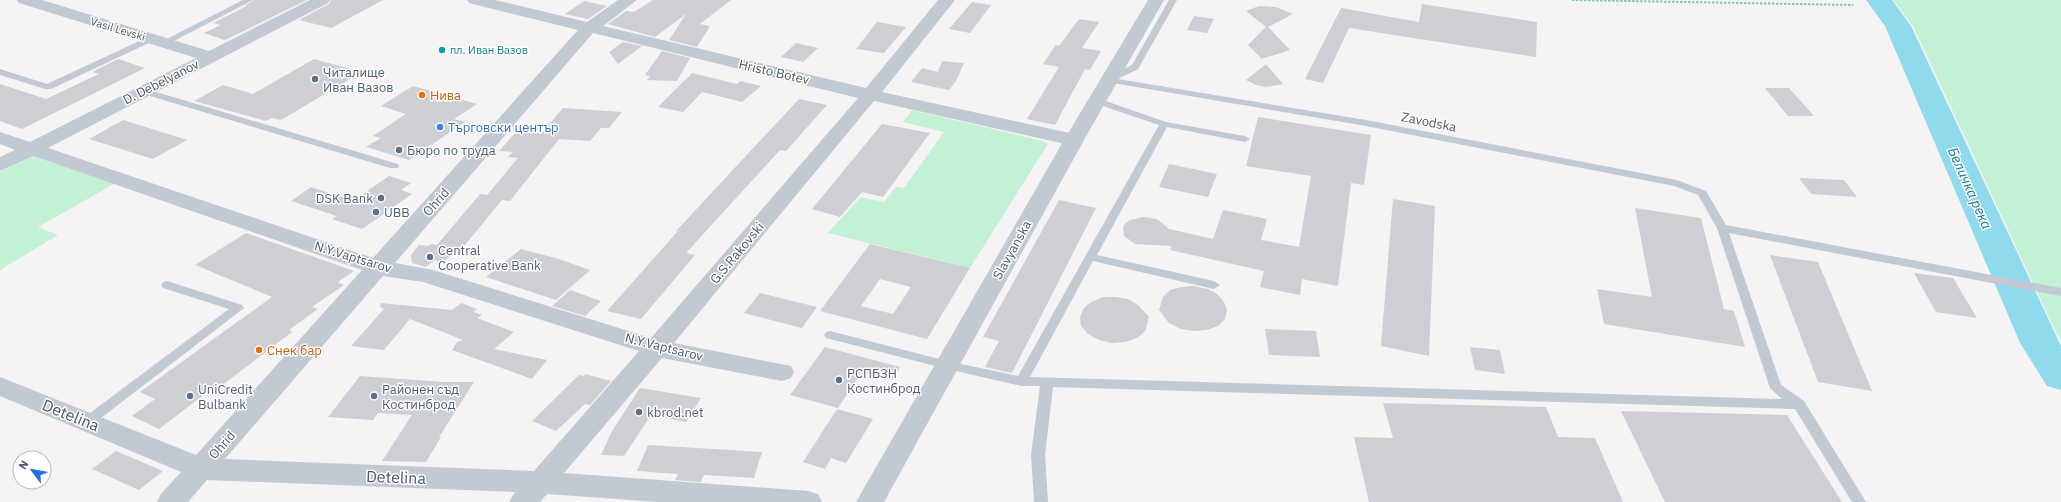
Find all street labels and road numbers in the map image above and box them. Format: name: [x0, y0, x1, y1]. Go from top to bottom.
street label: Vasil Levski: [89, 14, 147, 44]
street label: D. Debelyanov: [120, 55, 202, 108]
street label: Hristo Botev: [737, 56, 812, 89]
street label: Zavodska: [1400, 108, 1458, 136]
street label: Ohrid: [419, 184, 453, 220]
street label: Slavyanska: [989, 217, 1035, 283]
street label: G.S.Rakovski: [706, 219, 768, 287]
street label: N.Y.Vaptsarov: [312, 237, 394, 277]
street label: N.Y.Vaptsarov: [623, 329, 705, 365]
street label: Detelina: [40, 395, 103, 436]
street label: Ohrid: [205, 427, 239, 463]
street label: Detelina: [366, 466, 427, 488]

